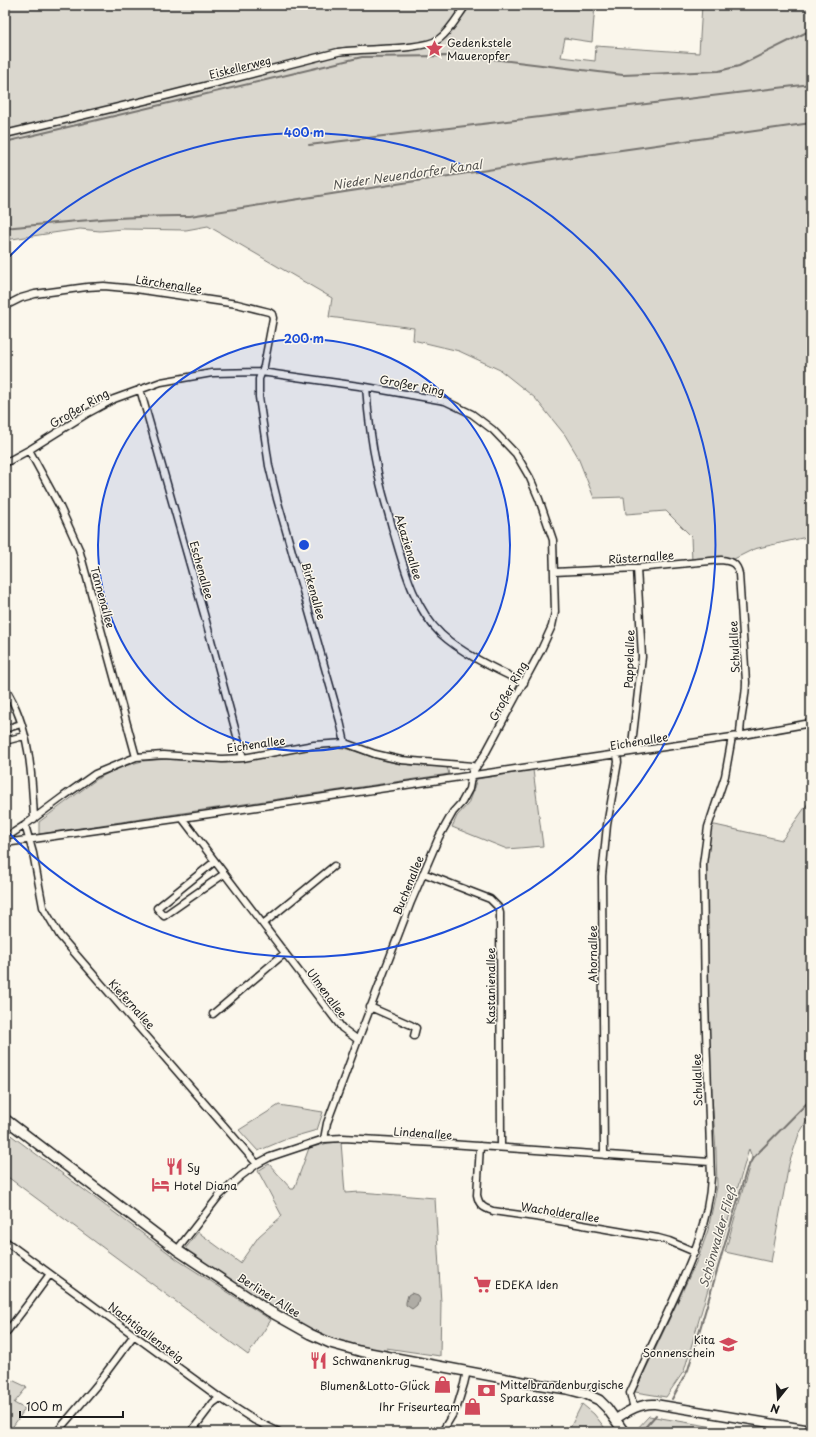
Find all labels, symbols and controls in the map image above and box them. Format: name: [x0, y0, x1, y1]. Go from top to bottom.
place label: Gedenkstele Maueropfer: [447, 34, 512, 64]
place icon: Gedenkstele Maueropfer: [424, 38, 444, 58]
street label: Eiskellerweg: [207, 51, 273, 83]
text: 400 m: [284, 123, 324, 141]
water label: Nieder Neuendorfer Kanal: [331, 154, 484, 193]
street label: Lärchenallee: [135, 270, 203, 298]
text: 200 m: [284, 329, 324, 347]
street label: Großer Ring: [378, 370, 446, 400]
street label: Großer Ring: [46, 384, 112, 432]
street label: Akazienallee: [391, 512, 427, 582]
centre of rings: [297, 538, 311, 552]
street label: Eschenallee: [186, 539, 218, 601]
street label: Rüsternallee: [608, 546, 674, 568]
street label: Birkenallee: [298, 560, 330, 622]
street label: Tannenallee: [87, 564, 120, 630]
street label: Schulallee: [724, 620, 744, 674]
street label: Pappelallee: [619, 629, 639, 689]
street label: Großer Ring: [485, 658, 531, 724]
street label: Eichenallee: [609, 728, 669, 754]
street label: Eichenallee: [226, 732, 286, 756]
street label: Buchenallee: [388, 853, 428, 917]
street label: Ahornallee: [584, 925, 601, 983]
street label: Kastanienallee: [482, 947, 499, 1025]
street label: Ulmenallee: [303, 965, 351, 1021]
street label: Kiefernallee: [105, 975, 159, 1033]
street label: Schulallee: [688, 1053, 706, 1107]
street label: Lindenallee: [393, 1122, 453, 1144]
restaurant icon: Sy: [164, 1157, 184, 1177]
place label: Sy: [187, 1159, 200, 1176]
hotel icon: Hotel Diana: [151, 1175, 171, 1195]
place label: Hotel Diana: [174, 1177, 237, 1194]
water label: Schönwalder Fließ: [694, 1183, 741, 1290]
street label: Wacholderallee: [520, 1197, 601, 1227]
street label: Berliner Allee: [234, 1269, 304, 1321]
supermarket icon: EDEKA Iden: [472, 1274, 492, 1294]
place label: EDEKA Iden: [495, 1276, 558, 1293]
street label: Nachtigallensteig: [105, 1298, 187, 1366]
place label: Kita Sonnenschein: [642, 1331, 715, 1361]
school or university icon: Kita Sonnenschein: [718, 1335, 738, 1355]
restaurant icon: Schwanenkrug: [309, 1350, 329, 1370]
place label: Schwanenkrug: [332, 1352, 410, 1369]
shop icon: Blumen&Lotto-Glück: [433, 1375, 453, 1395]
place label: Mittelbrandenburgische Sparkasse: [500, 1376, 624, 1406]
place label: Blumen&Lotto-Glück: [320, 1377, 430, 1394]
north arrow: [758, 1379, 798, 1419]
bank icon: Mittelbrandenburgische Sparkasse: [477, 1380, 497, 1400]
scale bar: [20, 1393, 123, 1419]
shop icon: Ihr Friseurteam: [463, 1396, 483, 1416]
text: 100 m: [26, 1397, 63, 1415]
place label: Ihr Friseurteam: [379, 1398, 460, 1415]
text: N: [768, 1400, 782, 1418]

